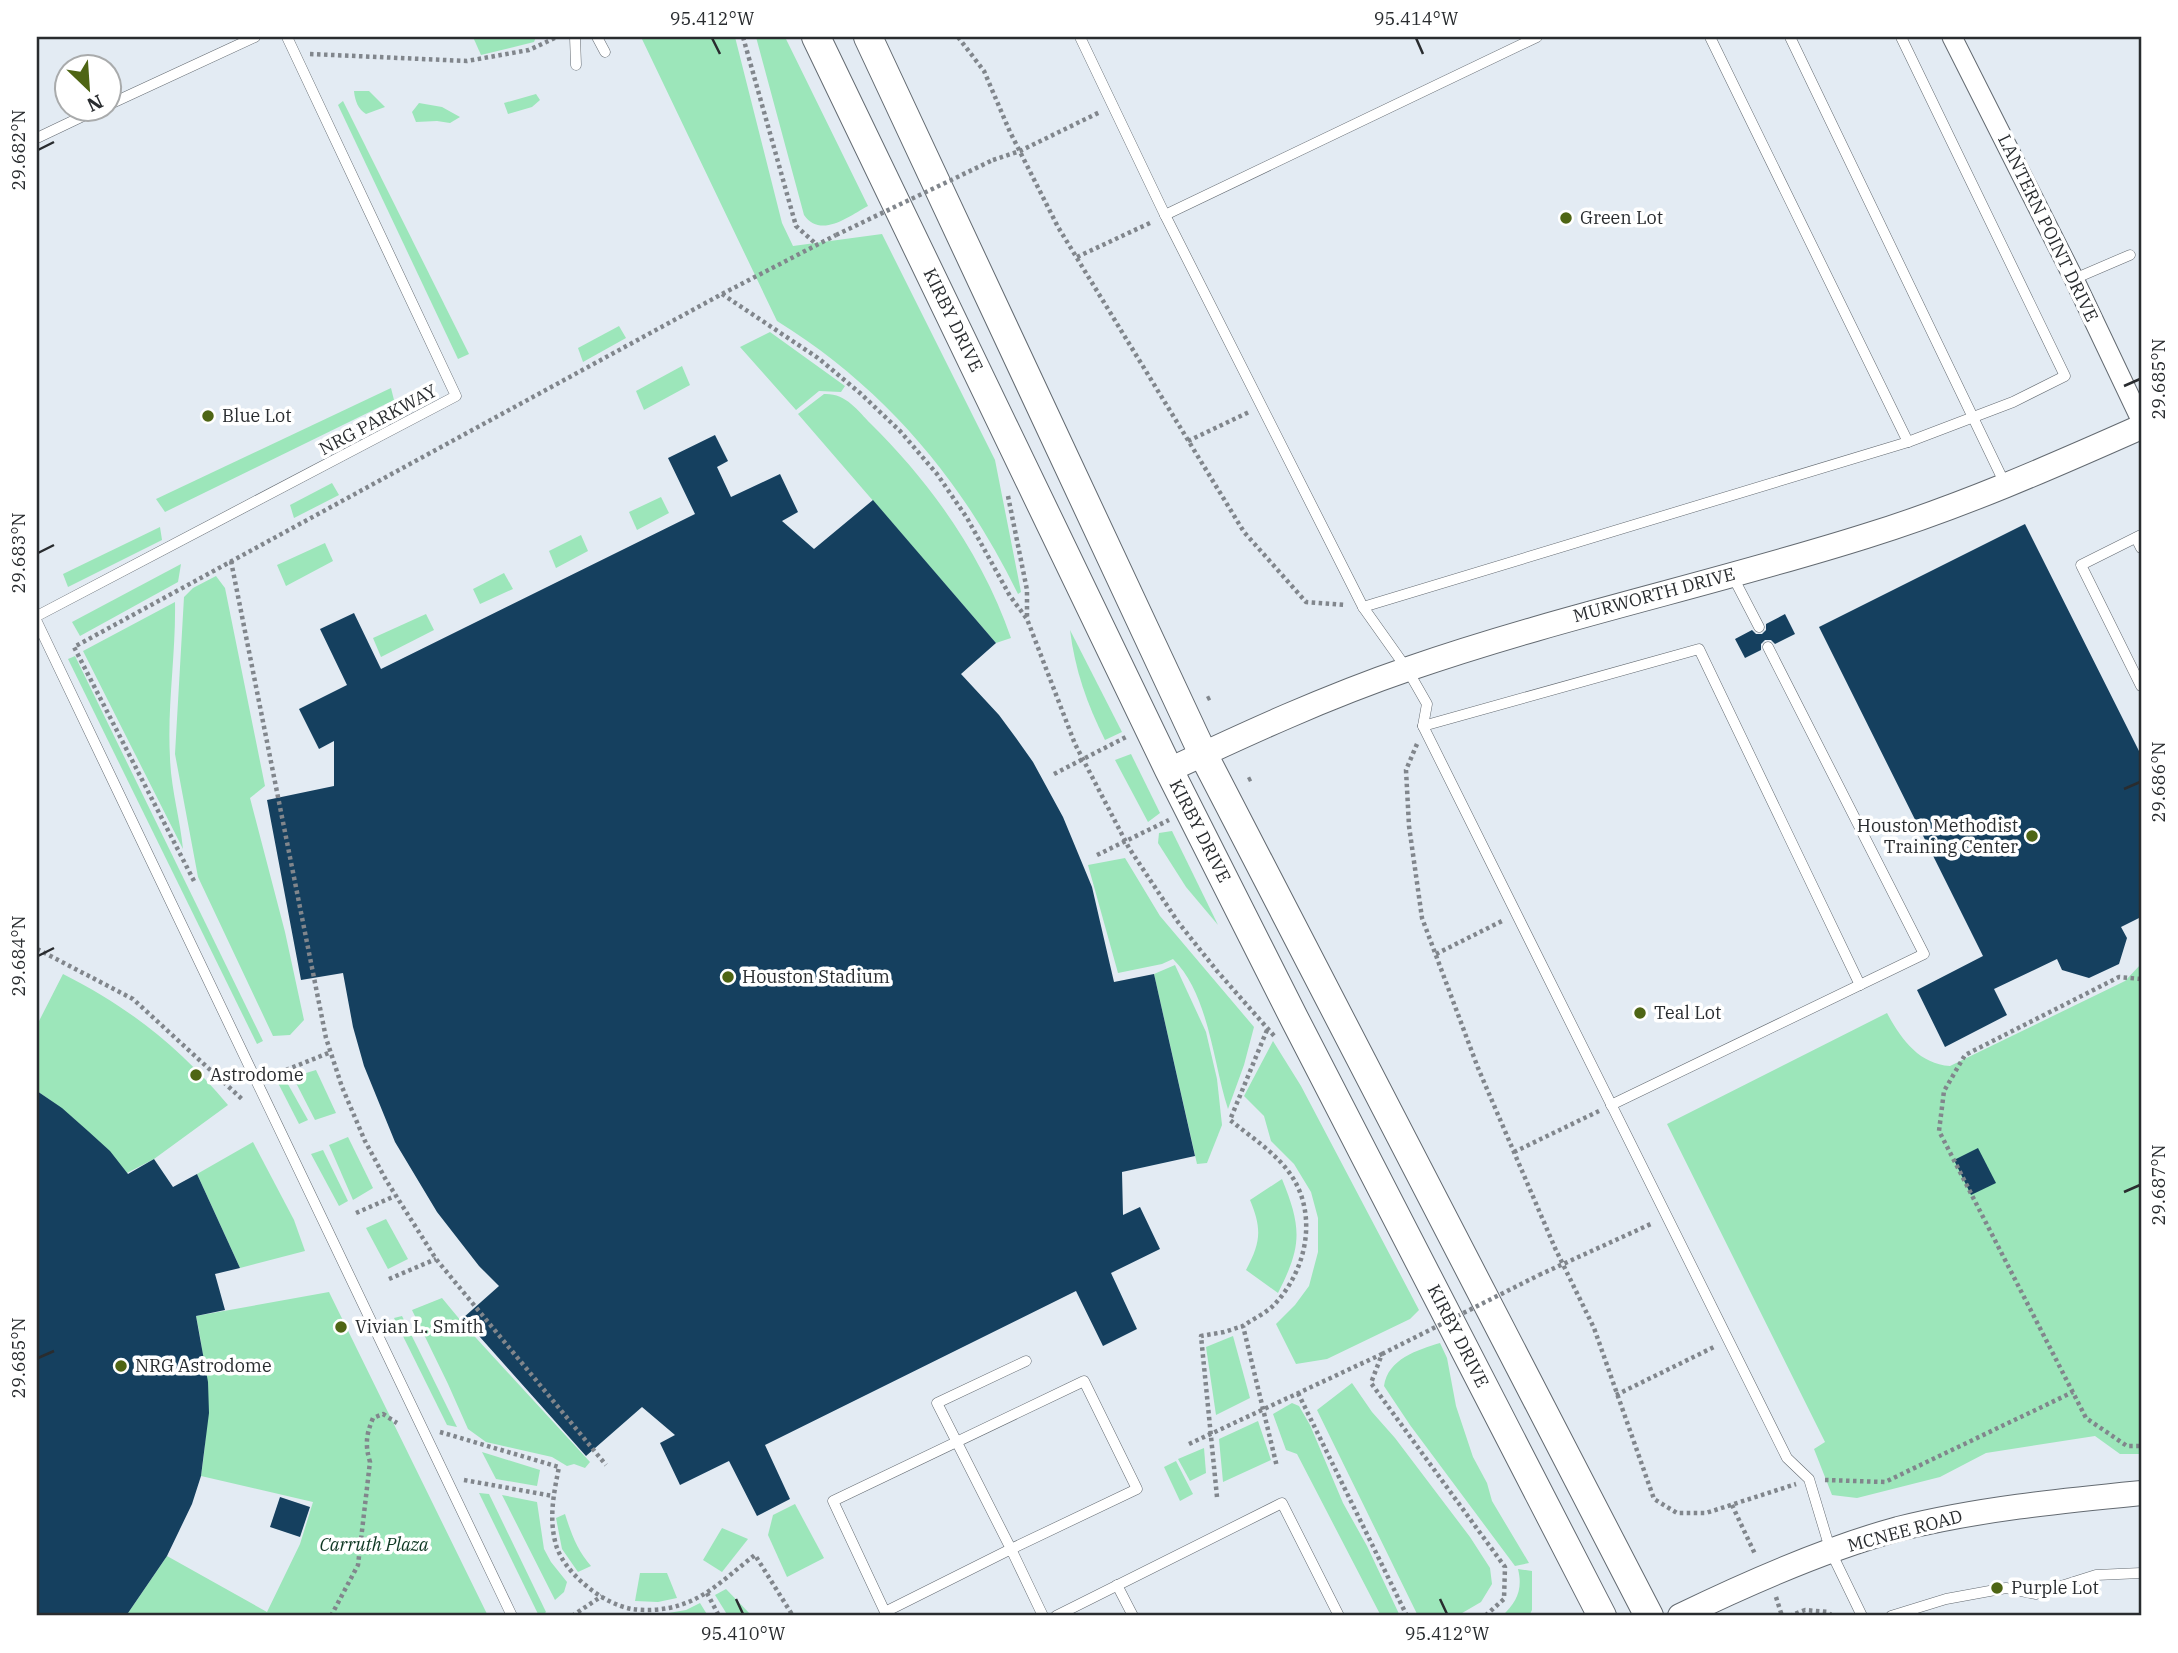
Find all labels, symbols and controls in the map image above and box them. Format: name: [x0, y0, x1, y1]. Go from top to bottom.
text: 95.412°W: [670, 7, 755, 30]
text: 95.414°W: [1374, 7, 1459, 30]
north arrow: [52, 52, 122, 122]
text: N: [83, 89, 107, 117]
text: 29.682°N: [7, 109, 30, 191]
street label: LANTERN POINT DRIVE: [1993, 130, 2104, 325]
place label: Green Lot: [1580, 206, 1663, 229]
marker: Green Lot: [1558, 210, 1574, 226]
street label: KIRBY DRIVE: [918, 264, 988, 375]
text: 29.685°N: [2147, 338, 2170, 420]
street label: NRG PARKWAY: [315, 379, 441, 460]
place label: Blue Lot: [222, 404, 292, 427]
marker: Blue Lot: [200, 408, 216, 424]
text: 29.683°N: [7, 512, 30, 594]
street label: MURWORTH DRIVE: [1570, 562, 1737, 627]
text: 29.686°N: [2147, 741, 2170, 823]
street label: KIRBY DRIVE: [1165, 775, 1236, 886]
place label: Houston Methodist Training Center: [1857, 814, 2018, 858]
marker: Houston Methodist Training Center: [2024, 828, 2040, 844]
text: 29.684°N: [7, 915, 30, 997]
place label: Houston Stadium: [742, 965, 890, 988]
marker: Houston Stadium: [720, 969, 736, 985]
place label: Teal Lot: [1654, 1001, 1721, 1024]
marker: Teal Lot: [1632, 1005, 1648, 1021]
place label: Astrodome: [210, 1063, 304, 1086]
marker: Astrodome: [188, 1067, 204, 1083]
text: 29.687°N: [2147, 1144, 2170, 1226]
street label: KIRBY DRIVE: [1423, 1280, 1494, 1391]
place label: Vivian L. Smith: [355, 1315, 484, 1338]
text: 29.685°N: [7, 1317, 30, 1399]
marker: Vivian L. Smith: [333, 1319, 349, 1335]
place label: NRG Astrodome: [135, 1354, 272, 1377]
marker: NRG Astrodome: [113, 1358, 129, 1374]
street label: MCNEE ROAD: [1845, 1504, 1965, 1557]
park label: Carruth Plaza: [319, 1533, 429, 1556]
place label: Purple Lot: [2011, 1576, 2099, 1599]
marker: Purple Lot: [1989, 1580, 2005, 1596]
text: 95.410°W: [701, 1622, 786, 1645]
text: 95.412°W: [1405, 1622, 1490, 1645]

